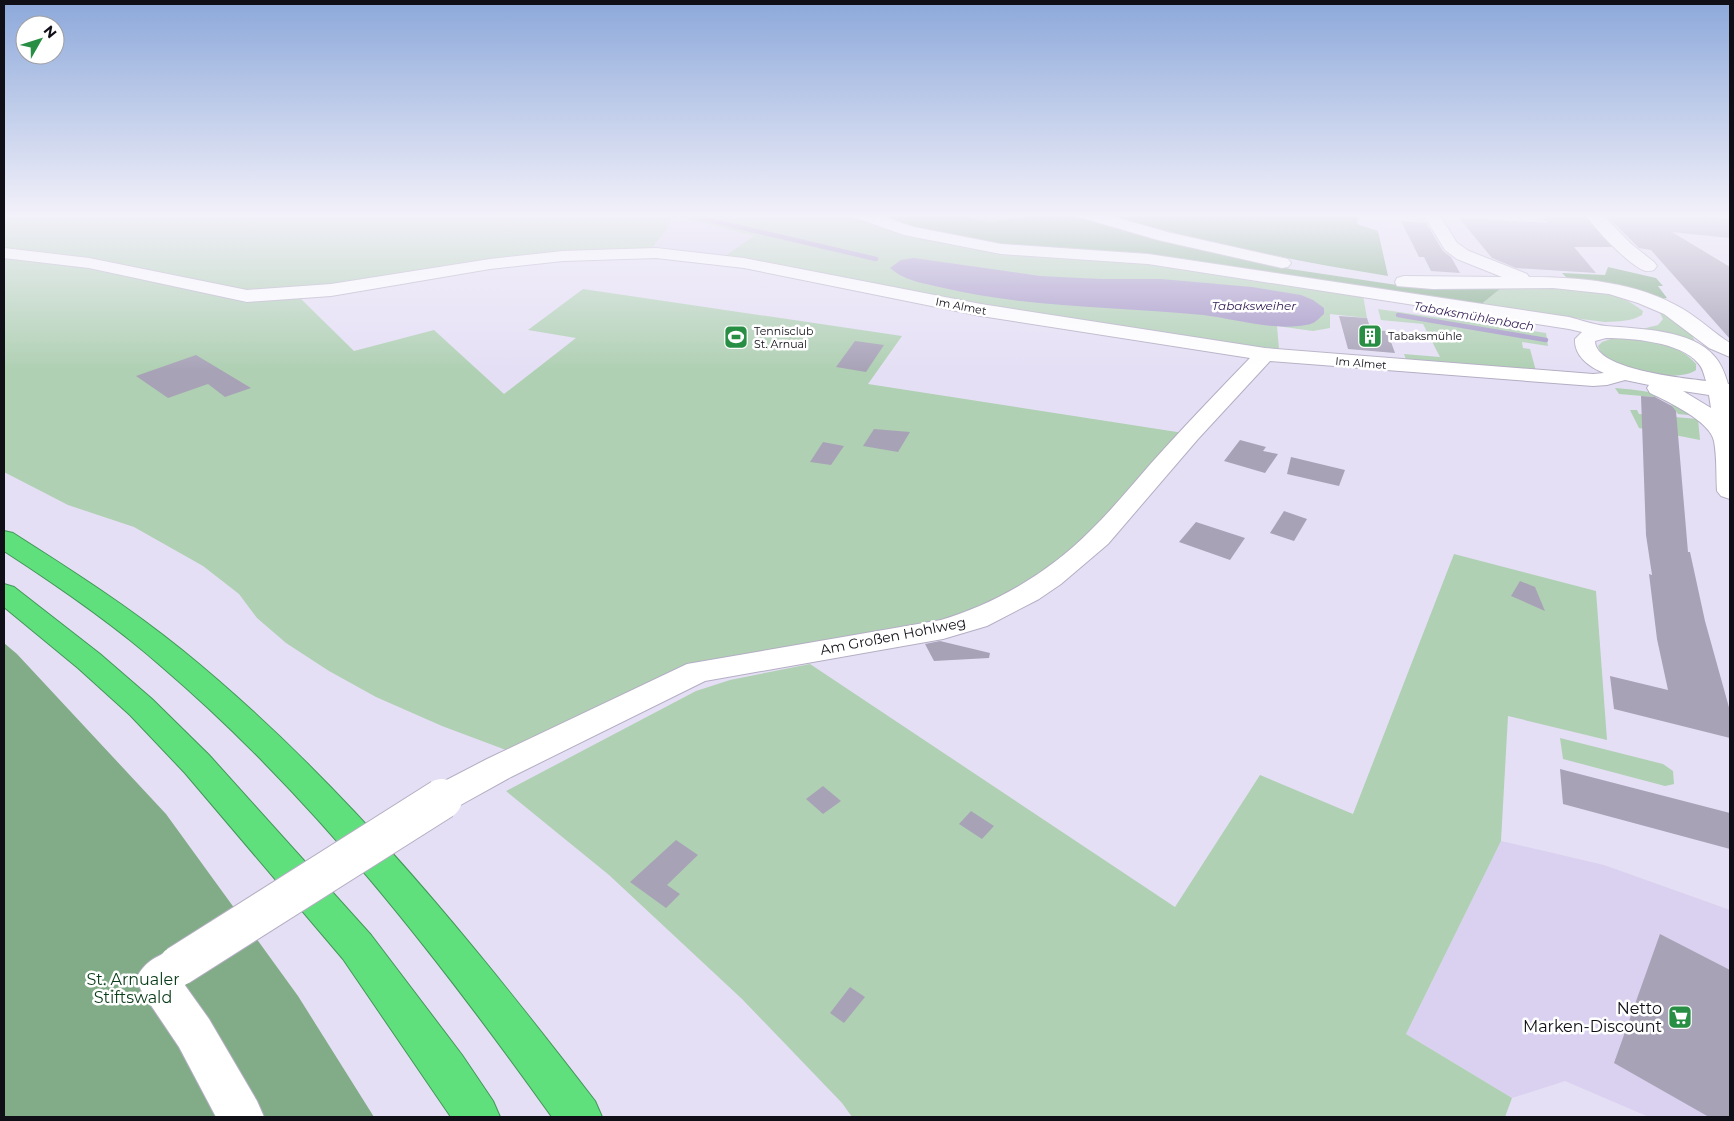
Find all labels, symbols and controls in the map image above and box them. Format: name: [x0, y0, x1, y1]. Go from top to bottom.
north arrow: [15, 15, 65, 65]
text: N: [40, 22, 61, 42]
street label: Im Almet: [934, 294, 988, 318]
water label: Tabaksweiher: [1212, 298, 1296, 313]
water label: Tabaksmühlenbach: [1413, 298, 1535, 334]
building icon: Tabaksmühle: [1357, 323, 1383, 349]
sports icon: Tennisclub St. Arnual: [723, 324, 749, 350]
place label: Tennisclub St. Arnual: [754, 324, 813, 351]
place label: Tabaksmühle: [1388, 329, 1463, 343]
street label: Im Almet: [1335, 354, 1388, 372]
street label: Am Großen Hohlweg: [819, 613, 967, 659]
park label: St. Arnualer Stiftswald: [86, 970, 180, 1007]
place label: Netto Marken-Discount: [1523, 999, 1663, 1036]
supermarket icon: Netto Marken-Discount: [1667, 1004, 1693, 1030]

